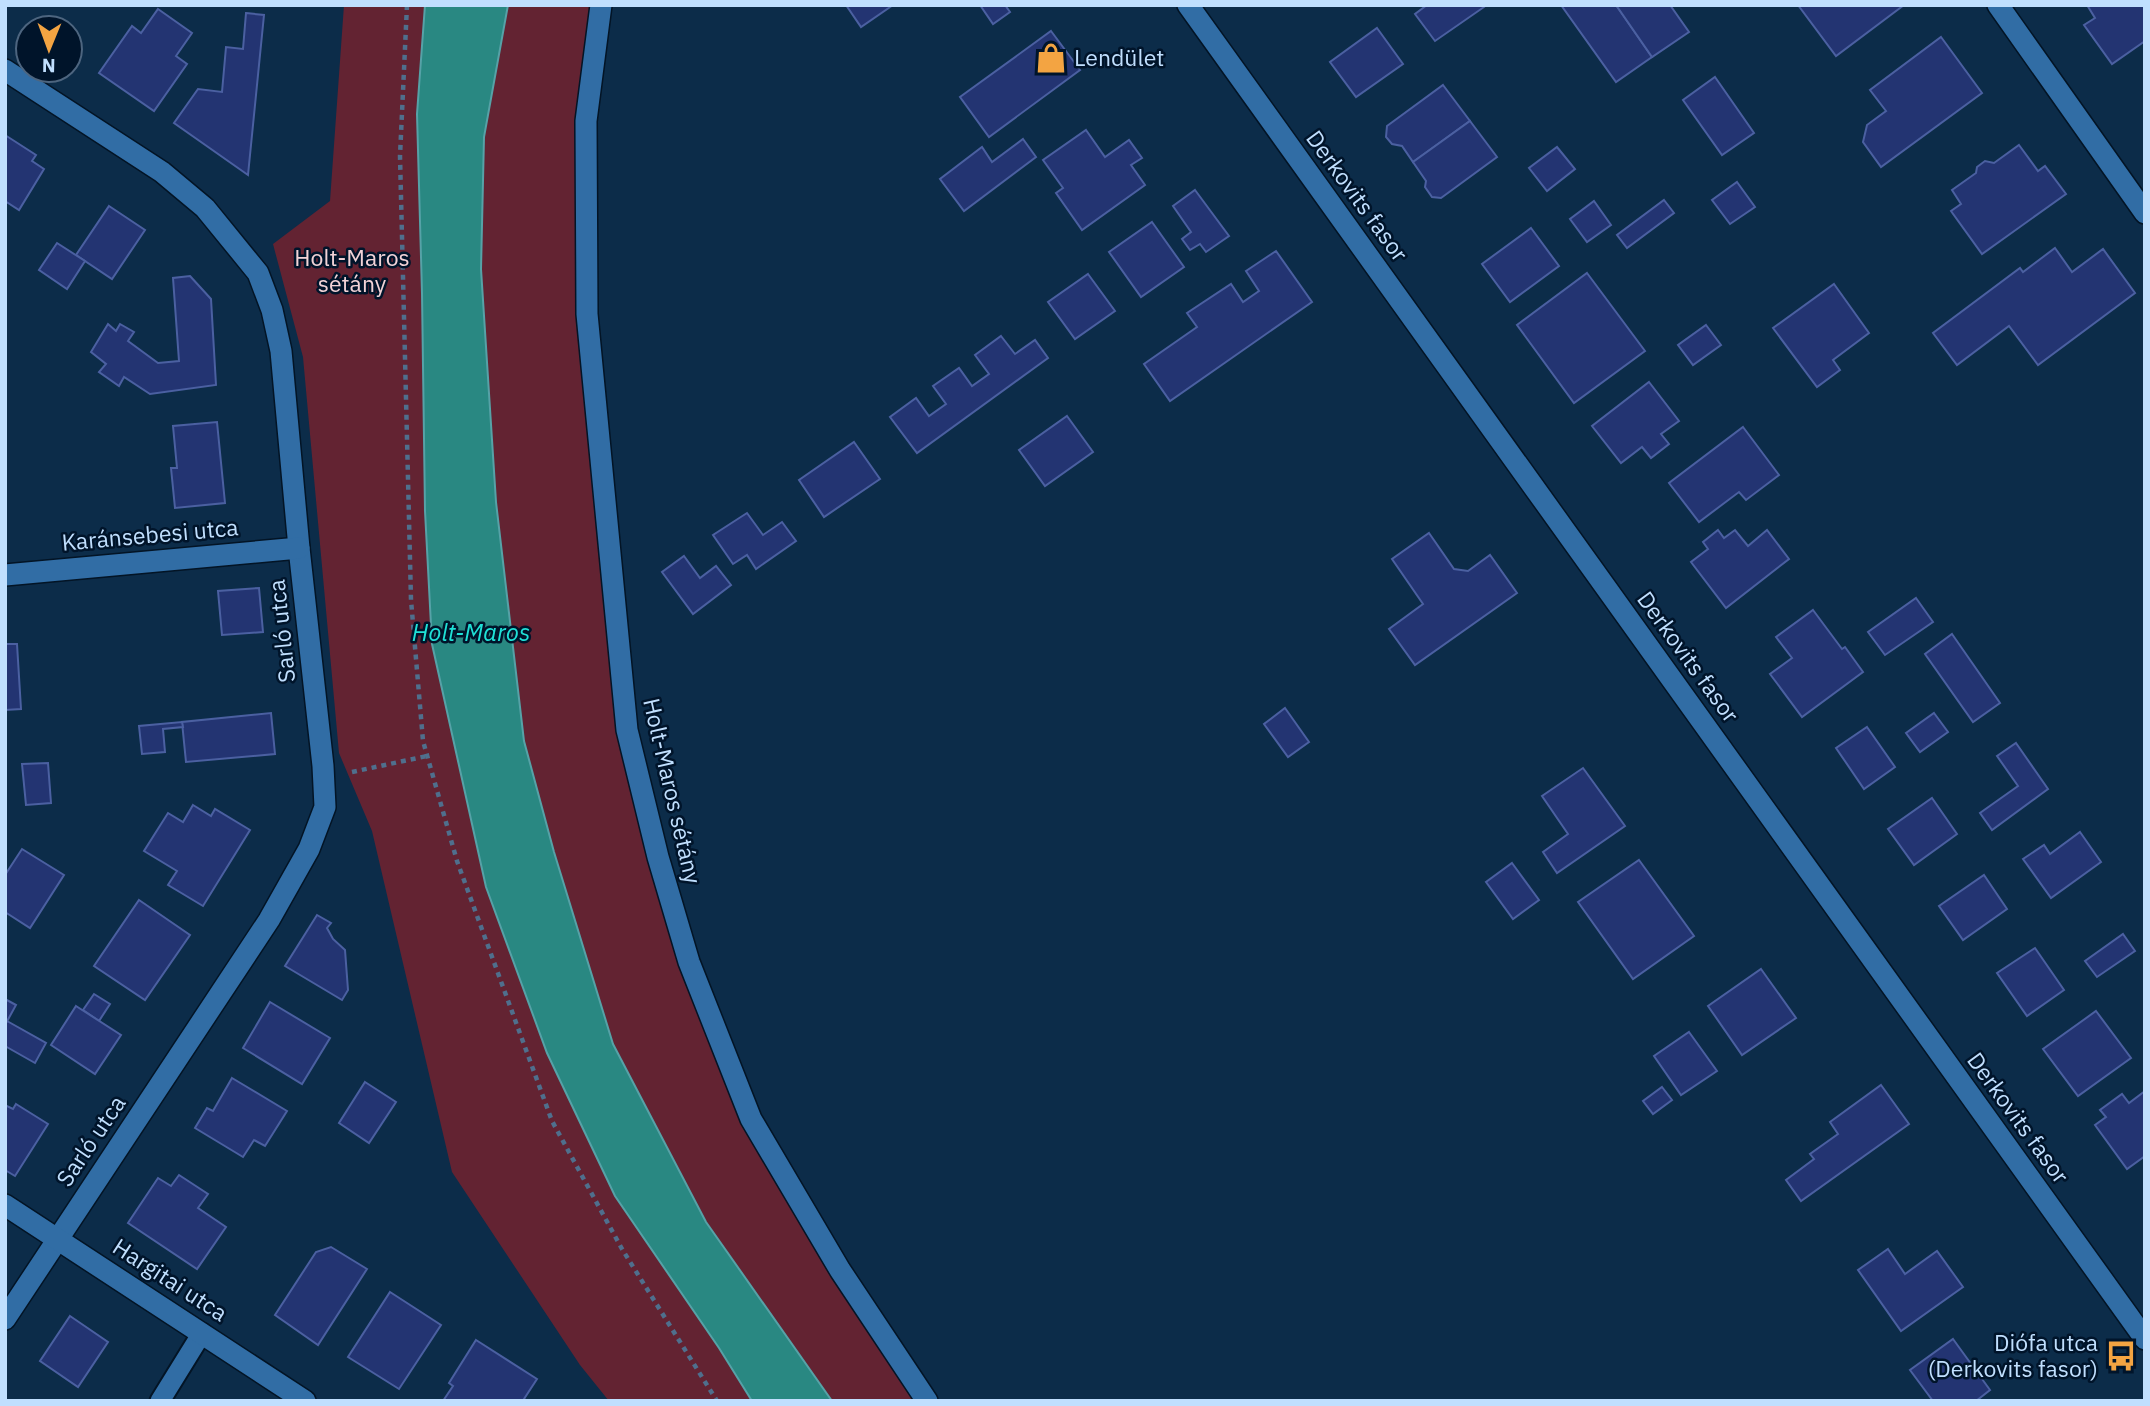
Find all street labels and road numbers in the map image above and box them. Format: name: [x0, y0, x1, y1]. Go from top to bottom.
street label: Derkovits fasor: [1300, 124, 1416, 267]
street label: Karánsebesi utca: [60, 511, 240, 557]
street label: Sarló utca: [261, 578, 301, 684]
street label: Derkovits fasor: [1631, 585, 1747, 728]
street label: Holt-Maros sétány: [637, 695, 709, 887]
street label: Derkovits fasor: [1961, 1046, 2077, 1189]
street label: Sarló utca: [49, 1089, 132, 1192]
street label: Hargitai utca: [108, 1231, 234, 1327]

